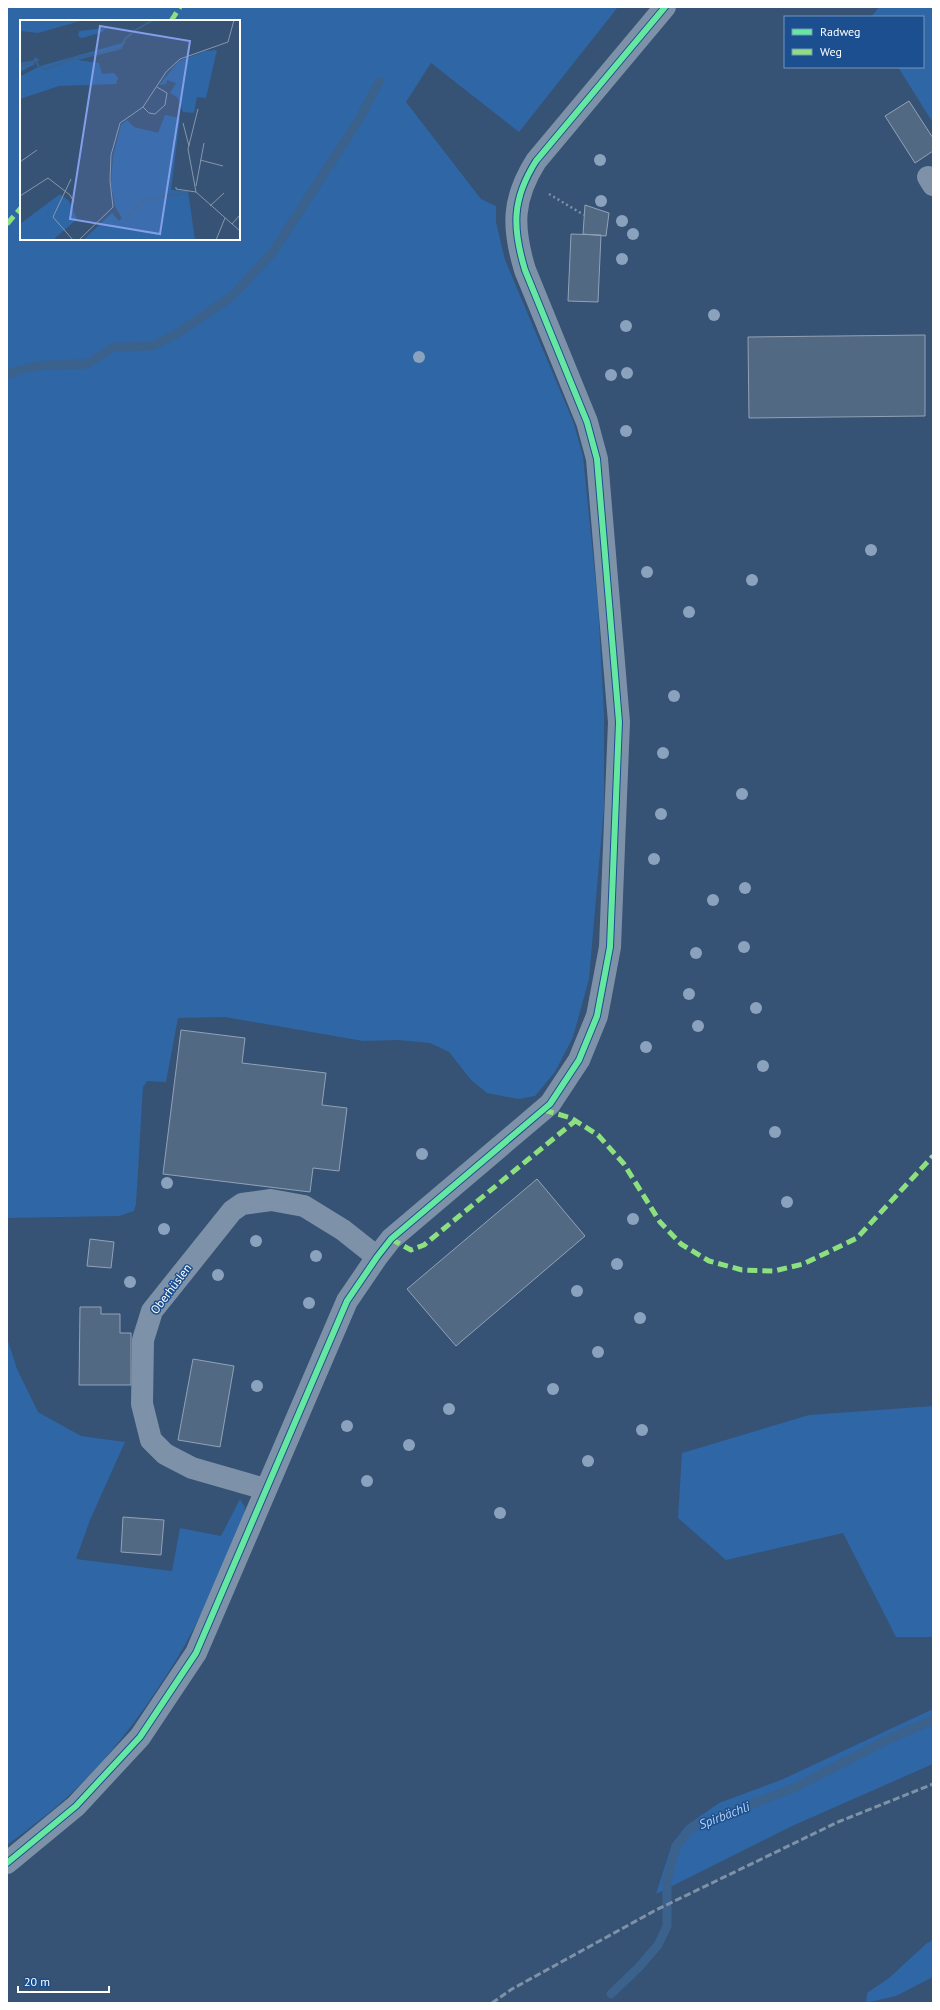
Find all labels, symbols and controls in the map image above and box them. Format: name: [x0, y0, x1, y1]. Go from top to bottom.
legend: [784, 16, 924, 68]
inset map: [20, 20, 240, 240]
text: Radweg: [820, 24, 861, 39]
text: Weg: [820, 44, 842, 59]
street label: Oberhüslen: [147, 1261, 194, 1317]
water label: Spirbächli: [696, 1798, 753, 1833]
scale bar: [18, 1968, 109, 1994]
text: 20 m: [24, 1974, 50, 1989]

